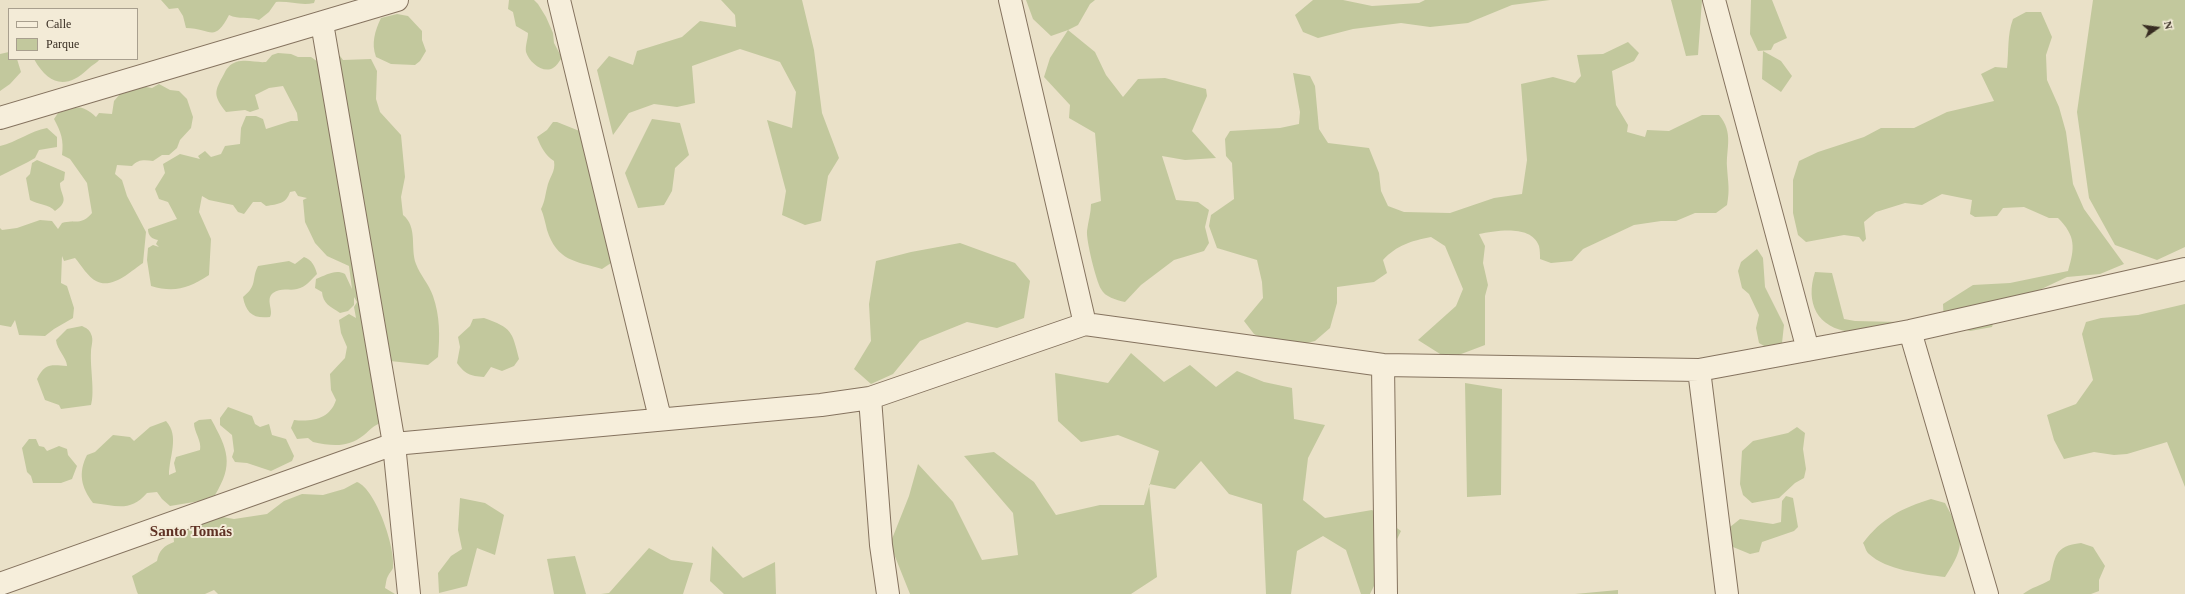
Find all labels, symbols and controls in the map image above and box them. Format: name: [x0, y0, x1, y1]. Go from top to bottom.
legend: [8, 8, 138, 60]
north arrow: [2137, 8, 2177, 48]
text: Calle: [46, 17, 71, 31]
text: N: [2162, 20, 2175, 30]
text: Parque: [46, 37, 79, 51]
district label: Santo Tomás: [150, 523, 232, 541]

